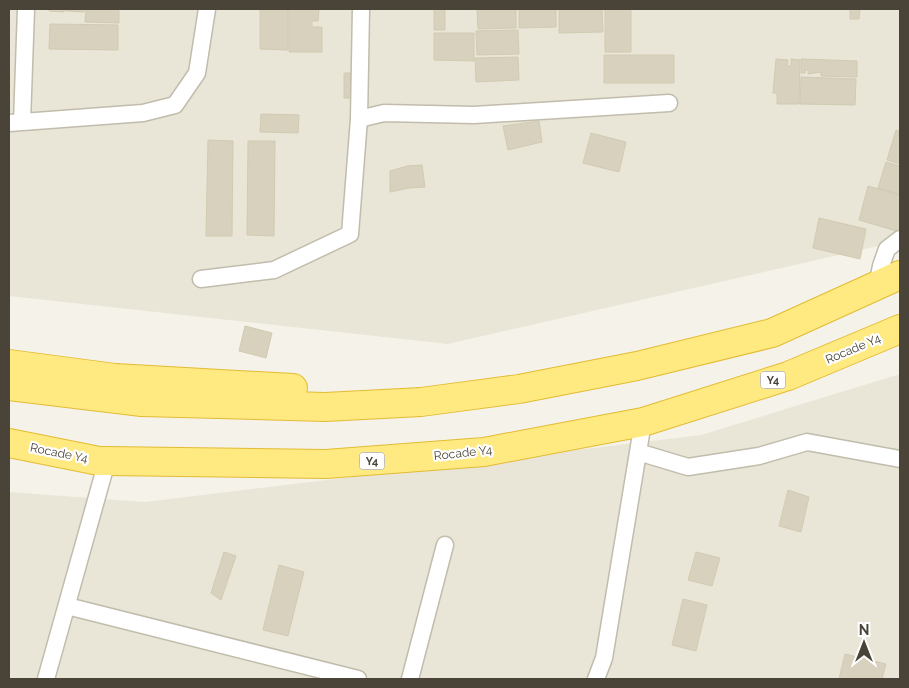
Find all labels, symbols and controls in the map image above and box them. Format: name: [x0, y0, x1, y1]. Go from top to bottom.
street label: Rocade Y4: [823, 331, 883, 367]
road number: Y4: [760, 372, 786, 388]
street label: Rocade Y4: [29, 441, 89, 466]
street label: Rocade Y4: [433, 443, 493, 463]
road number: Y4: [360, 452, 384, 470]
north arrow: [839, 618, 889, 668]
text: N: [859, 622, 869, 638]

